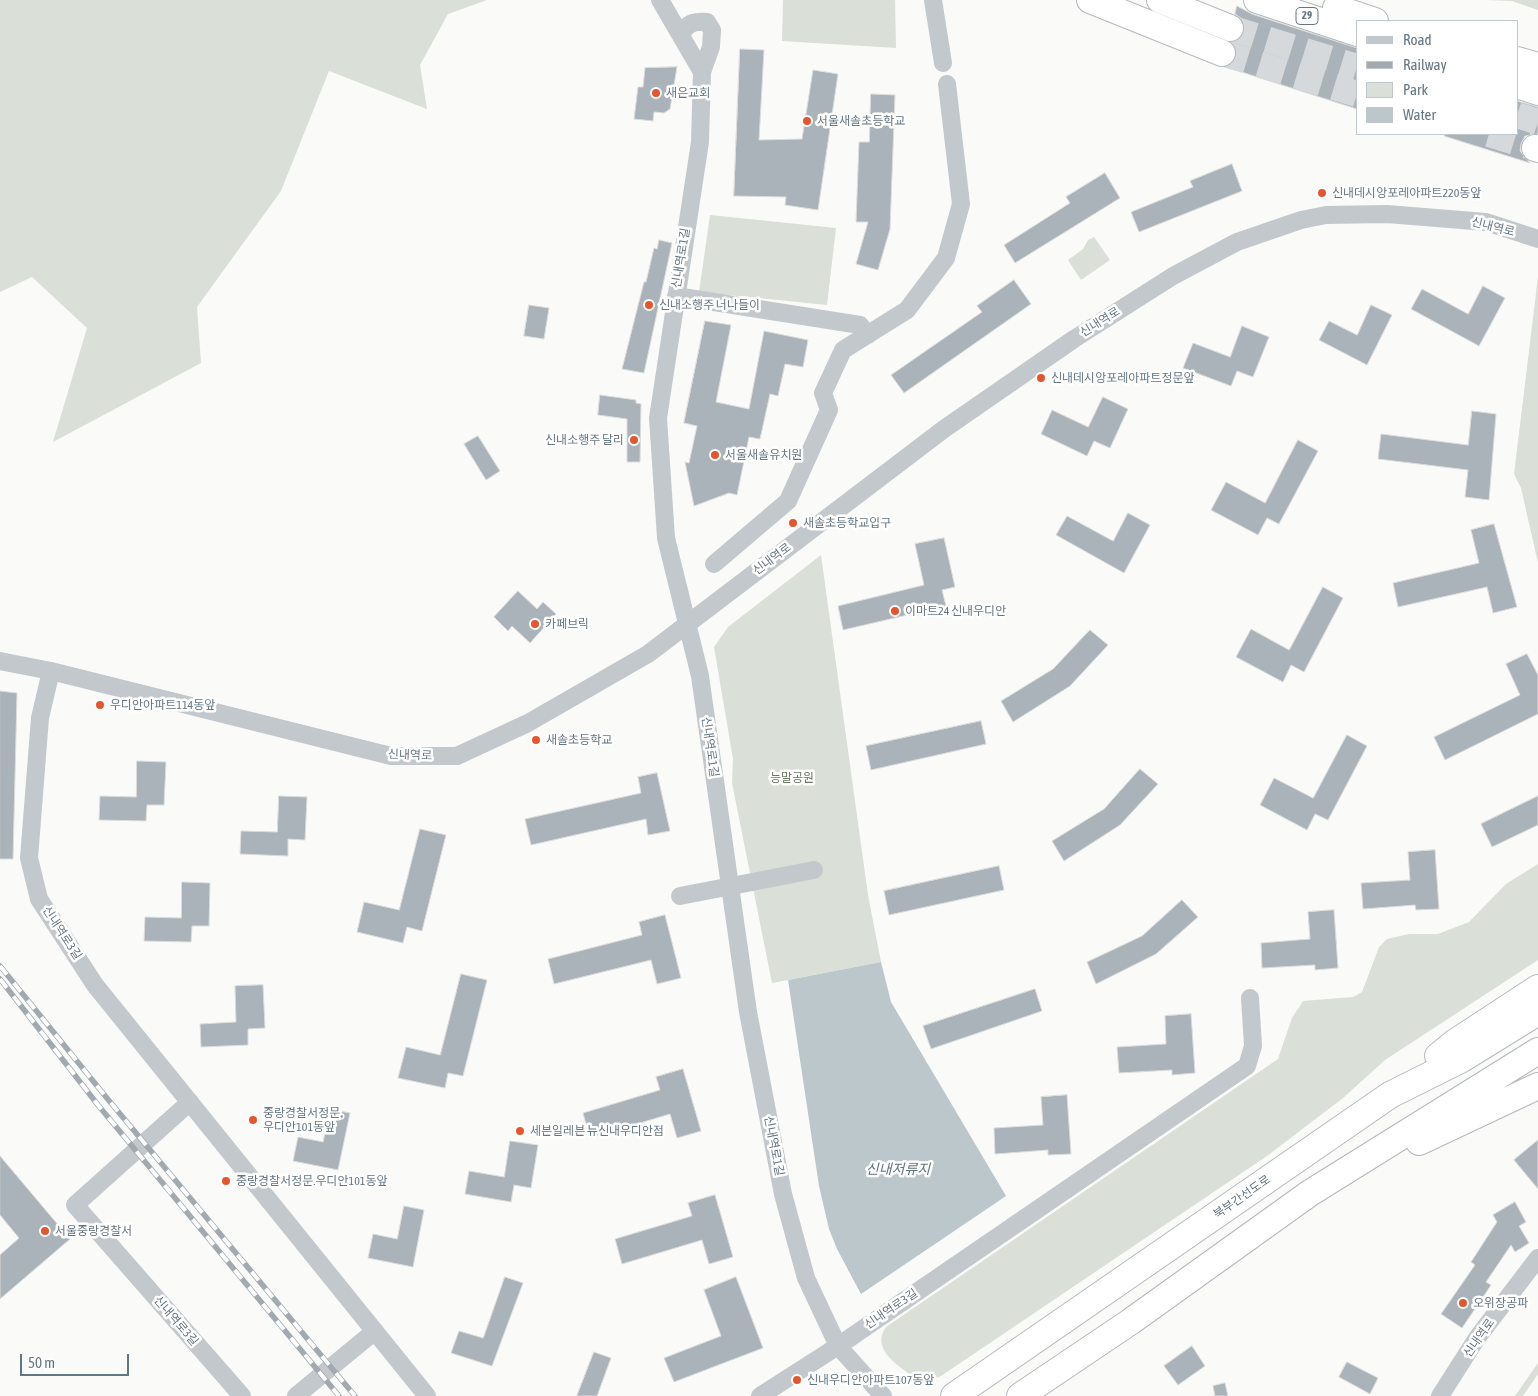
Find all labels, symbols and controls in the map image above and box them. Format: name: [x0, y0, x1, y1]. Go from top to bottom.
road number: 29: [1296, 8, 1318, 24]
legend: [1356, 20, 1518, 135]
text: Road: [1403, 31, 1432, 48]
text: Railway: [1403, 56, 1447, 73]
text: Park: [1403, 81, 1428, 98]
place label: 새은교회: [666, 86, 710, 100]
marker: 새은교회: [650, 87, 662, 99]
text: Water: [1403, 106, 1436, 123]
place label: 서울새솔초등학교: [817, 114, 905, 128]
marker: 서울새솔초등학교: [801, 115, 813, 127]
place label: 신내데시앙포레아파트220동앞: [1332, 186, 1481, 200]
marker: 신내데시앙포레아파트220동앞: [1316, 187, 1328, 199]
street label: 신내역로: [1470, 215, 1516, 239]
street label: 신내역로1길: [669, 227, 693, 289]
place label: 신내소행주 너나들이: [659, 298, 760, 312]
marker: 신내소행주 너나들이: [643, 299, 655, 311]
street label: 신내역로: [1077, 304, 1123, 340]
place label: 신내데시앙포레아파트정문앞: [1051, 371, 1195, 385]
marker: 신내데시앙포레아파트정문앞: [1035, 372, 1047, 384]
place label: 신내소행주 달리: [545, 433, 624, 447]
marker: 신내소행주 달리: [628, 434, 640, 446]
place label: 서울새솔유치원: [725, 448, 802, 462]
marker: 서울새솔유치원: [709, 449, 721, 461]
place label: 새솔초등학교입구: [803, 516, 891, 530]
marker: 새솔초등학교입구: [787, 517, 799, 529]
street label: 신내역로: [750, 540, 794, 578]
place label: 이마트24 신내우디안: [905, 604, 1006, 618]
marker: 이마트24 신내우디안: [889, 605, 901, 617]
place label: 카페브릭: [545, 617, 589, 631]
marker: 카페브릭: [529, 618, 541, 630]
place label: 우디안아파트114동앞: [110, 698, 215, 712]
marker: 우디안아파트114동앞: [94, 699, 106, 711]
street label: 신내역로1길: [699, 716, 721, 778]
place label: 새솔초등학교: [546, 733, 612, 747]
marker: 새솔초등학교: [530, 734, 542, 746]
street label: 신내역로: [388, 747, 432, 763]
park label: 능말공원: [770, 771, 814, 785]
street label: 신내역로3길: [39, 904, 85, 962]
place label: 중랑경찰서정문. 우디안101동앞: [263, 1106, 342, 1134]
marker: 중랑경찰서정문. 우디안101동앞: [247, 1114, 259, 1126]
street label: 신내역로1길: [761, 1115, 787, 1177]
place label: 세븐일레븐 뉴신내우디안점: [530, 1124, 664, 1138]
marker: 세븐일레븐 뉴신내우디안점: [514, 1125, 526, 1137]
water label: 신내저류지: [866, 1162, 930, 1178]
street label: 북부간선도로: [1211, 1172, 1273, 1222]
place label: 중랑경찰서정문.우디안101동앞: [236, 1174, 388, 1188]
marker: 중랑경찰서정문.우디안101동앞: [220, 1175, 232, 1187]
place label: 서울중랑경찰서: [55, 1224, 132, 1238]
marker: 서울중랑경찰서: [39, 1225, 51, 1237]
street label: 신내역로3길: [862, 1286, 920, 1332]
street label: 신내역로3길: [151, 1293, 201, 1349]
place label: 오위장공파: [1473, 1296, 1528, 1310]
marker: 오위장공파: [1457, 1297, 1469, 1309]
street label: 신내역로: [1460, 1316, 1498, 1360]
scale bar: [22, 1344, 131, 1376]
text: 50 m: [28, 1354, 55, 1371]
place label: 신내우디안아파트107동앞: [807, 1373, 934, 1387]
marker: 신내우디안아파트107동앞: [791, 1374, 803, 1386]

